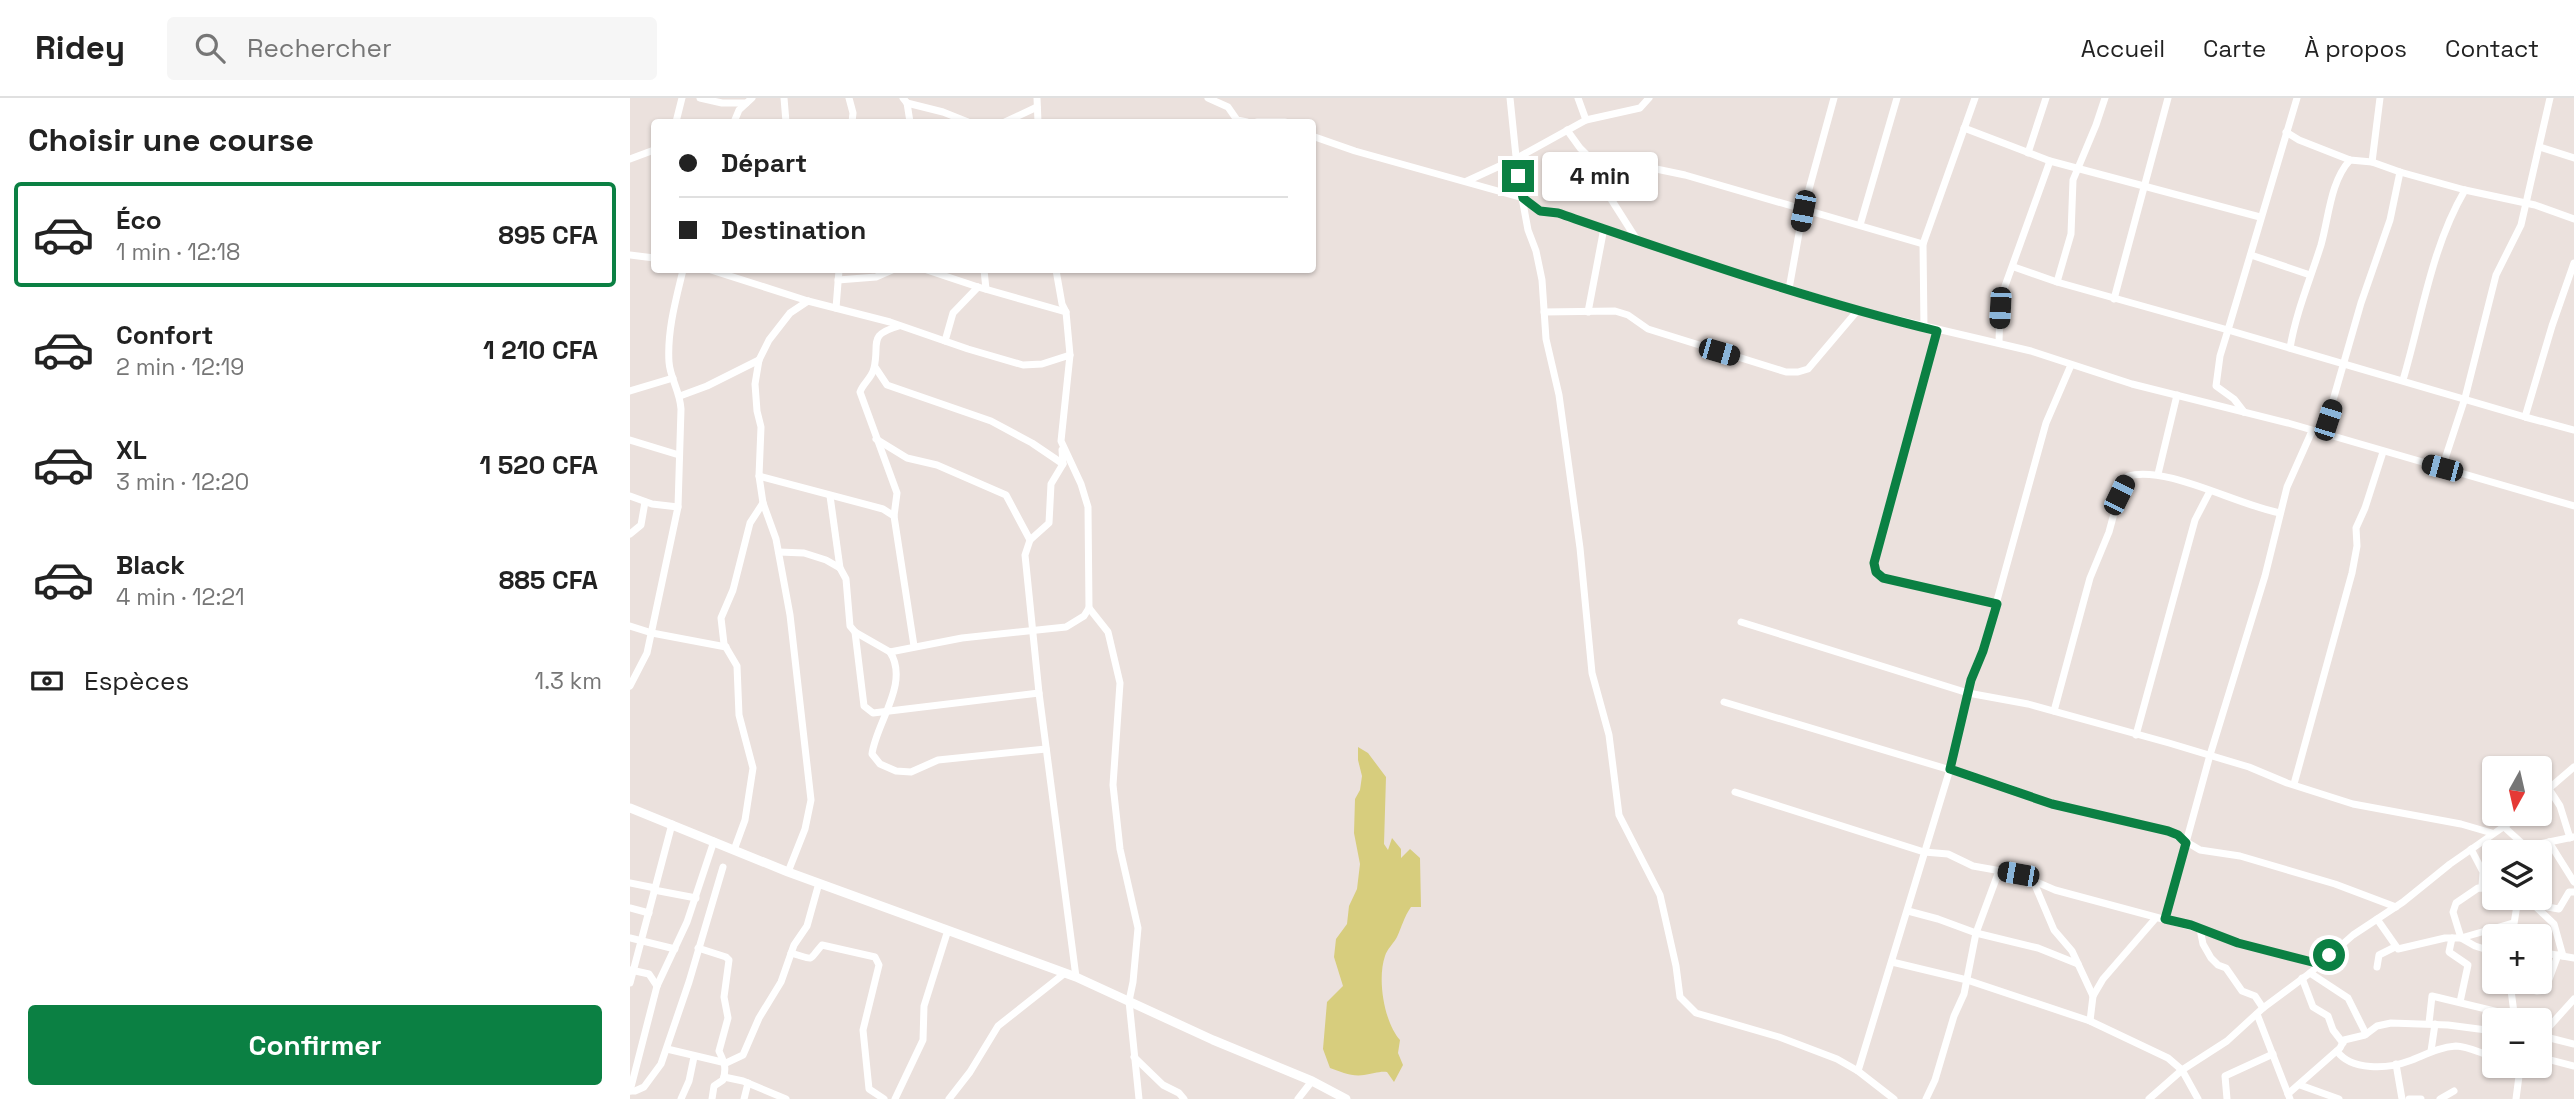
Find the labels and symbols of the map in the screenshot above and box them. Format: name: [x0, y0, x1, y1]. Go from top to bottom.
callout: 4 min: [1542, 152, 1658, 200]
route end: [1502, 160, 1534, 192]
car: [1789, 188, 1818, 234]
car: [1989, 286, 2012, 330]
car: [1696, 336, 1743, 368]
car: [2312, 397, 2345, 443]
car: [2419, 452, 2466, 484]
car: [2101, 472, 2138, 518]
north arrow: [2482, 756, 2552, 826]
car: [1996, 860, 2041, 888]
route start: [2313, 939, 2345, 971]

